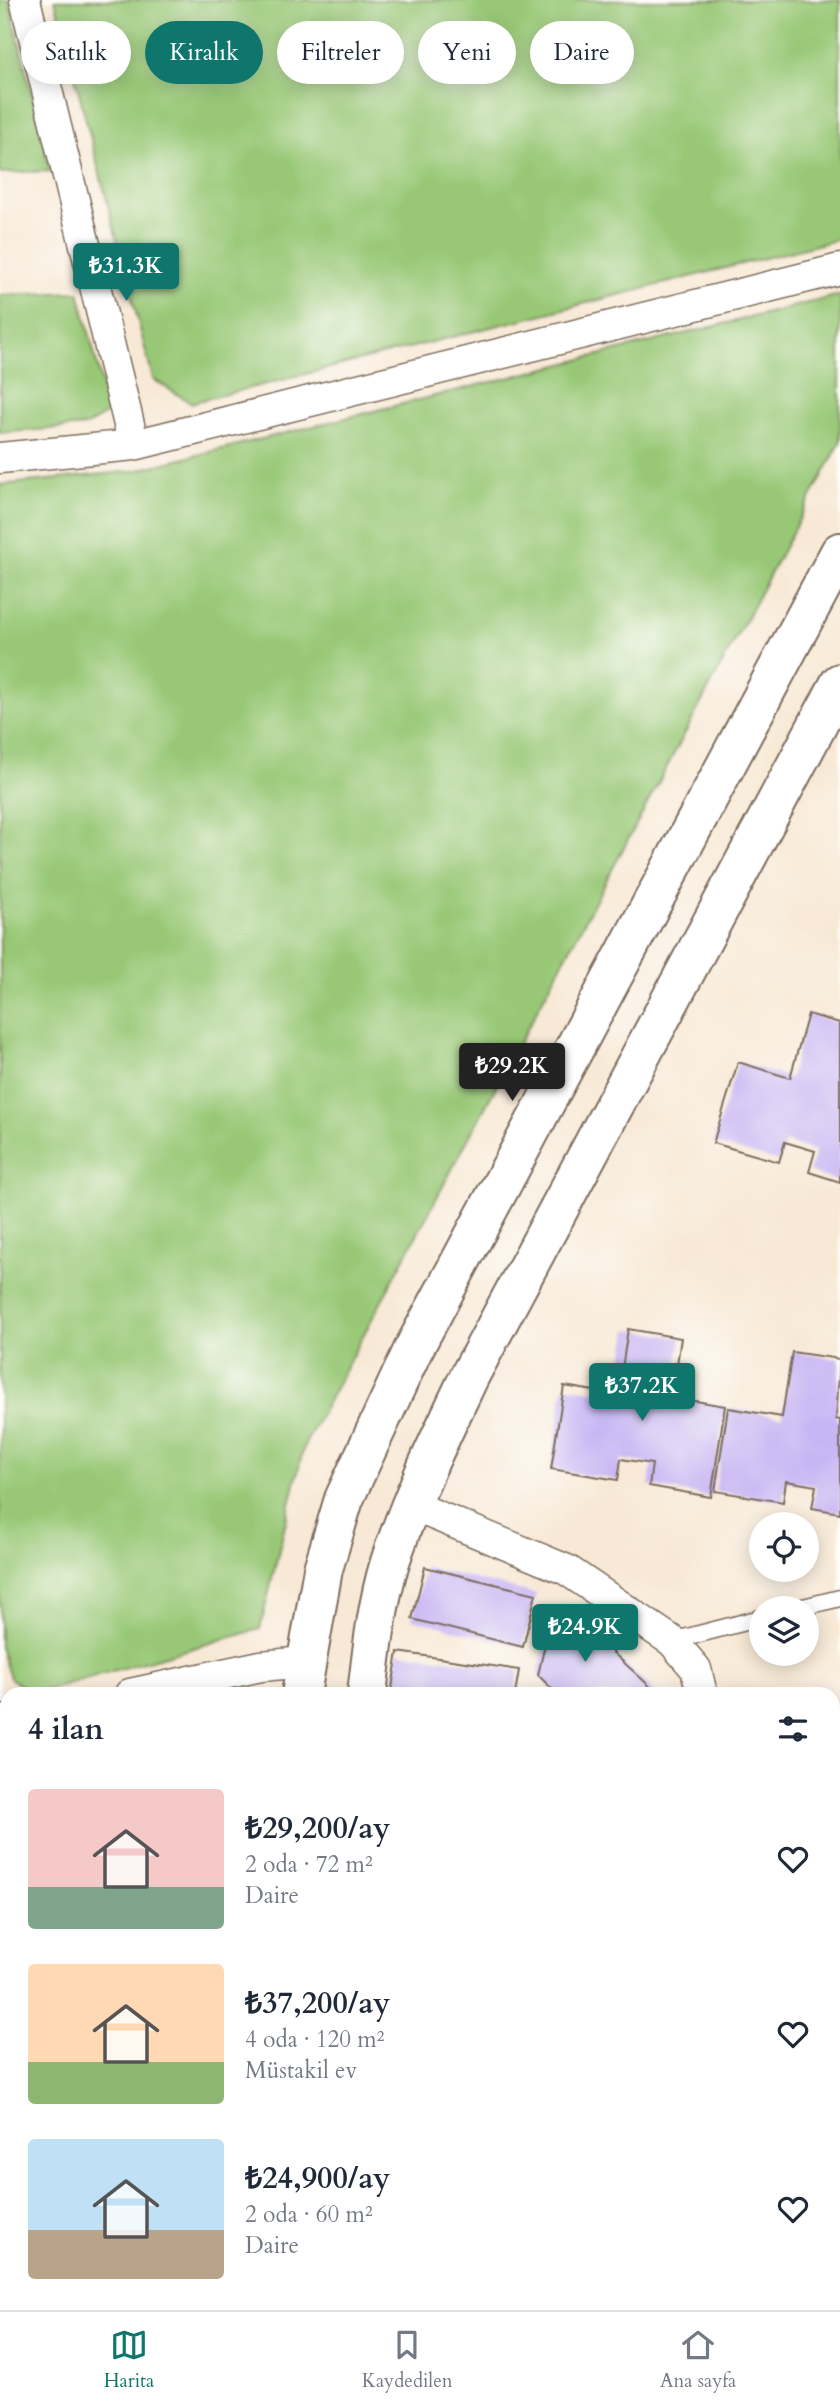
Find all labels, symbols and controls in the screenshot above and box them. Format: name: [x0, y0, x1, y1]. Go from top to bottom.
chip: Satılık: [21, 21, 131, 84]
chip: Kiralık: [145, 21, 263, 84]
chip: Filtreler: [277, 21, 404, 84]
chip: Yeni: [418, 21, 516, 84]
chip: Daire: [530, 21, 634, 84]
pin: ₺31.3K: [69, 244, 183, 303]
text: ₺31.3K: [89, 250, 163, 281]
pin: ₺29.2K: [455, 1044, 569, 1103]
text: ₺29.2K: [475, 1050, 549, 1081]
pin: ₺37.2K: [585, 1364, 699, 1423]
text: ₺37.2K: [605, 1370, 679, 1401]
map controls: [749, 1512, 819, 1666]
button: locate: [749, 1512, 819, 1582]
button: layers: [749, 1596, 819, 1666]
pin: ₺24.9K: [528, 1604, 642, 1664]
text: ₺24.9K: [548, 1611, 622, 1642]
text: 4 ilan: [28, 1709, 104, 1750]
icon: filters: [774, 1710, 812, 1748]
text: ₺29,200/ay: [245, 1808, 390, 1849]
icon: home: [84, 1817, 168, 1901]
icon: heart: [774, 1840, 812, 1878]
text: 2 oda · 72 m²: [245, 1849, 373, 1880]
text: Daire: [245, 1880, 299, 1911]
text: ₺37,200/ay: [245, 1983, 390, 2024]
icon: home: [84, 1992, 168, 2076]
icon: heart: [774, 2015, 812, 2053]
text: 4 oda · 120 m²: [245, 2024, 384, 2055]
text: Müstakil ev: [245, 2055, 357, 2086]
text: ₺24,900/ay: [245, 2158, 390, 2199]
icon: home: [84, 2167, 168, 2251]
icon: heart: [774, 2190, 812, 2228]
text: 2 oda · 60 m²: [245, 2199, 373, 2230]
text: Daire: [245, 2230, 299, 2261]
tab: Harita: [104, 2326, 154, 2394]
tab: Kaydedilen: [362, 2326, 453, 2394]
tab: Ana sayfa: [660, 2326, 736, 2394]

